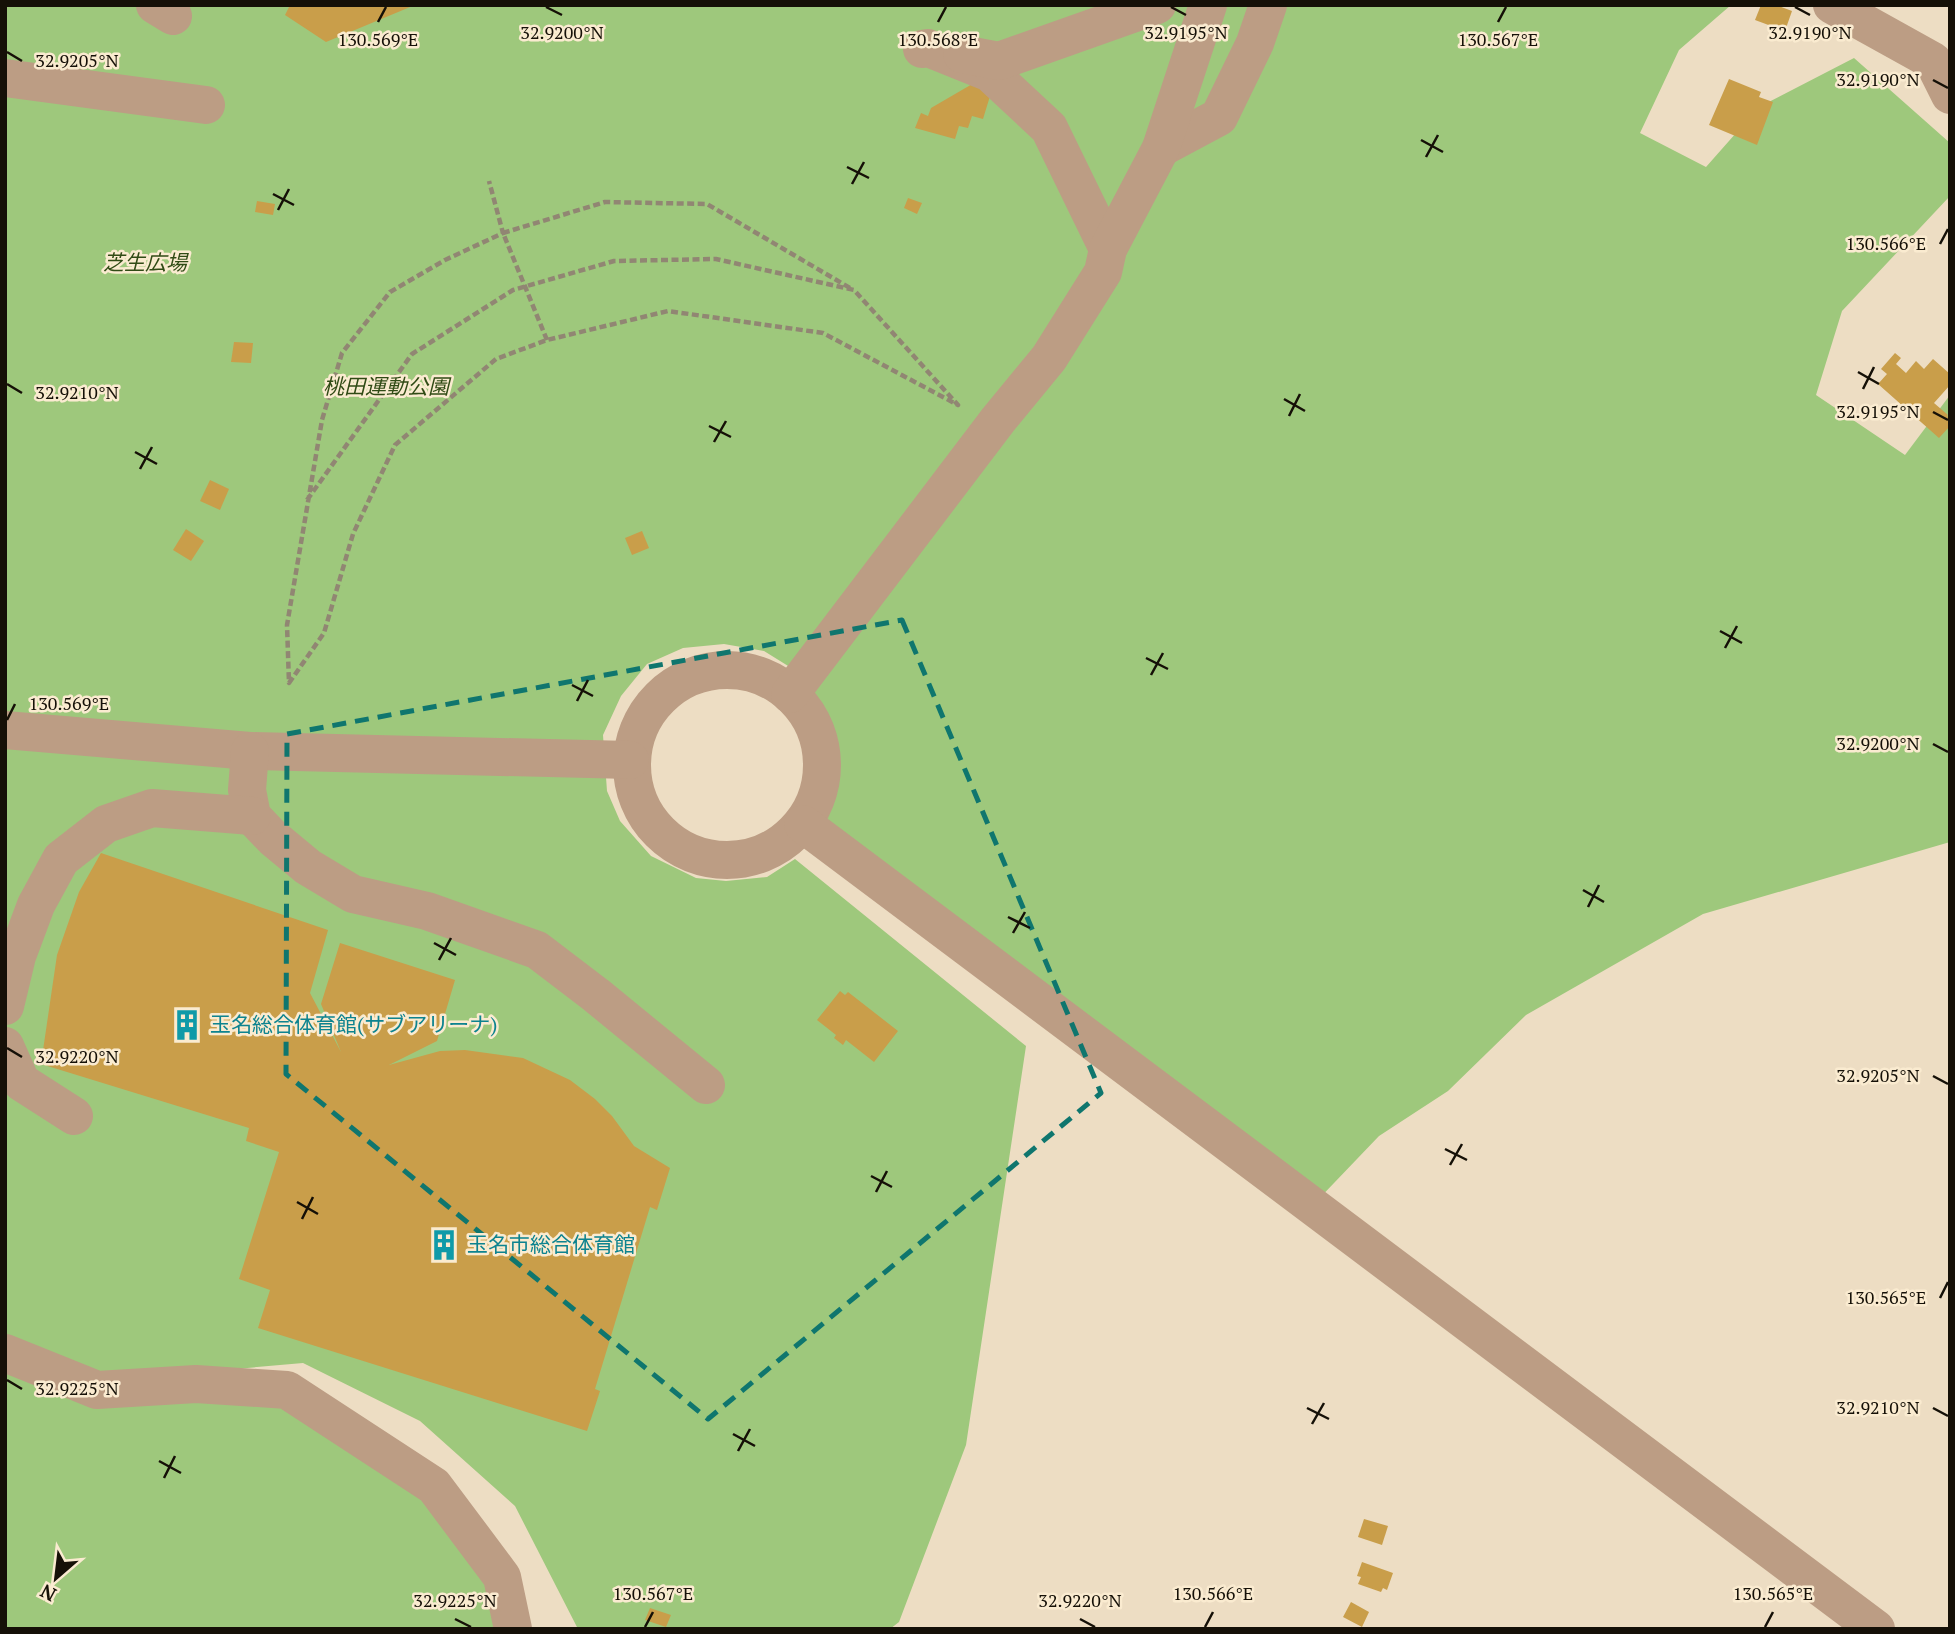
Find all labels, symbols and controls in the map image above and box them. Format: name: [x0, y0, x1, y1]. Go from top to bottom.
text: 32.9200°N: [520, 20, 604, 44]
text: 32.9195°N: [1144, 20, 1228, 44]
text: 32.9190°N: [1768, 20, 1852, 44]
text: 130.569°E: [338, 27, 418, 51]
text: 130.568°E: [898, 27, 978, 51]
text: 130.567°E: [1458, 27, 1538, 51]
text: 32.9205°N: [35, 48, 119, 72]
text: 32.9190°N: [1836, 67, 1920, 91]
text: 130.566°E: [1846, 231, 1926, 255]
park label: 芝生広場: [103, 248, 189, 276]
park label: 桃田運動公園: [323, 372, 452, 400]
text: 32.9210°N: [35, 380, 119, 404]
text: 32.9195°N: [1836, 399, 1920, 423]
text: 130.569°E: [29, 691, 109, 715]
text: 32.9200°N: [1836, 731, 1920, 755]
building icon: 玉名総合体育館(サブアリーナ): [170, 1008, 204, 1042]
place label: 玉名総合体育館(サブアリーナ): [210, 1010, 497, 1038]
text: 32.9220°N: [35, 1044, 119, 1068]
text: 32.9205°N: [1836, 1063, 1920, 1087]
building icon: 玉名市総合体育館: [427, 1228, 461, 1262]
place label: 玉名市総合体育館: [467, 1230, 635, 1258]
text: 130.565°E: [1846, 1285, 1926, 1309]
text: 32.9225°N: [35, 1376, 119, 1400]
text: 32.9210°N: [1836, 1395, 1920, 1419]
north arrow: [21, 1543, 91, 1613]
text: N: [35, 1579, 60, 1608]
text: 130.567°E: [613, 1581, 693, 1605]
text: 130.566°E: [1173, 1581, 1253, 1605]
text: 130.565°E: [1733, 1581, 1813, 1605]
text: 32.9225°N: [413, 1588, 497, 1612]
text: 32.9220°N: [1038, 1588, 1122, 1612]

